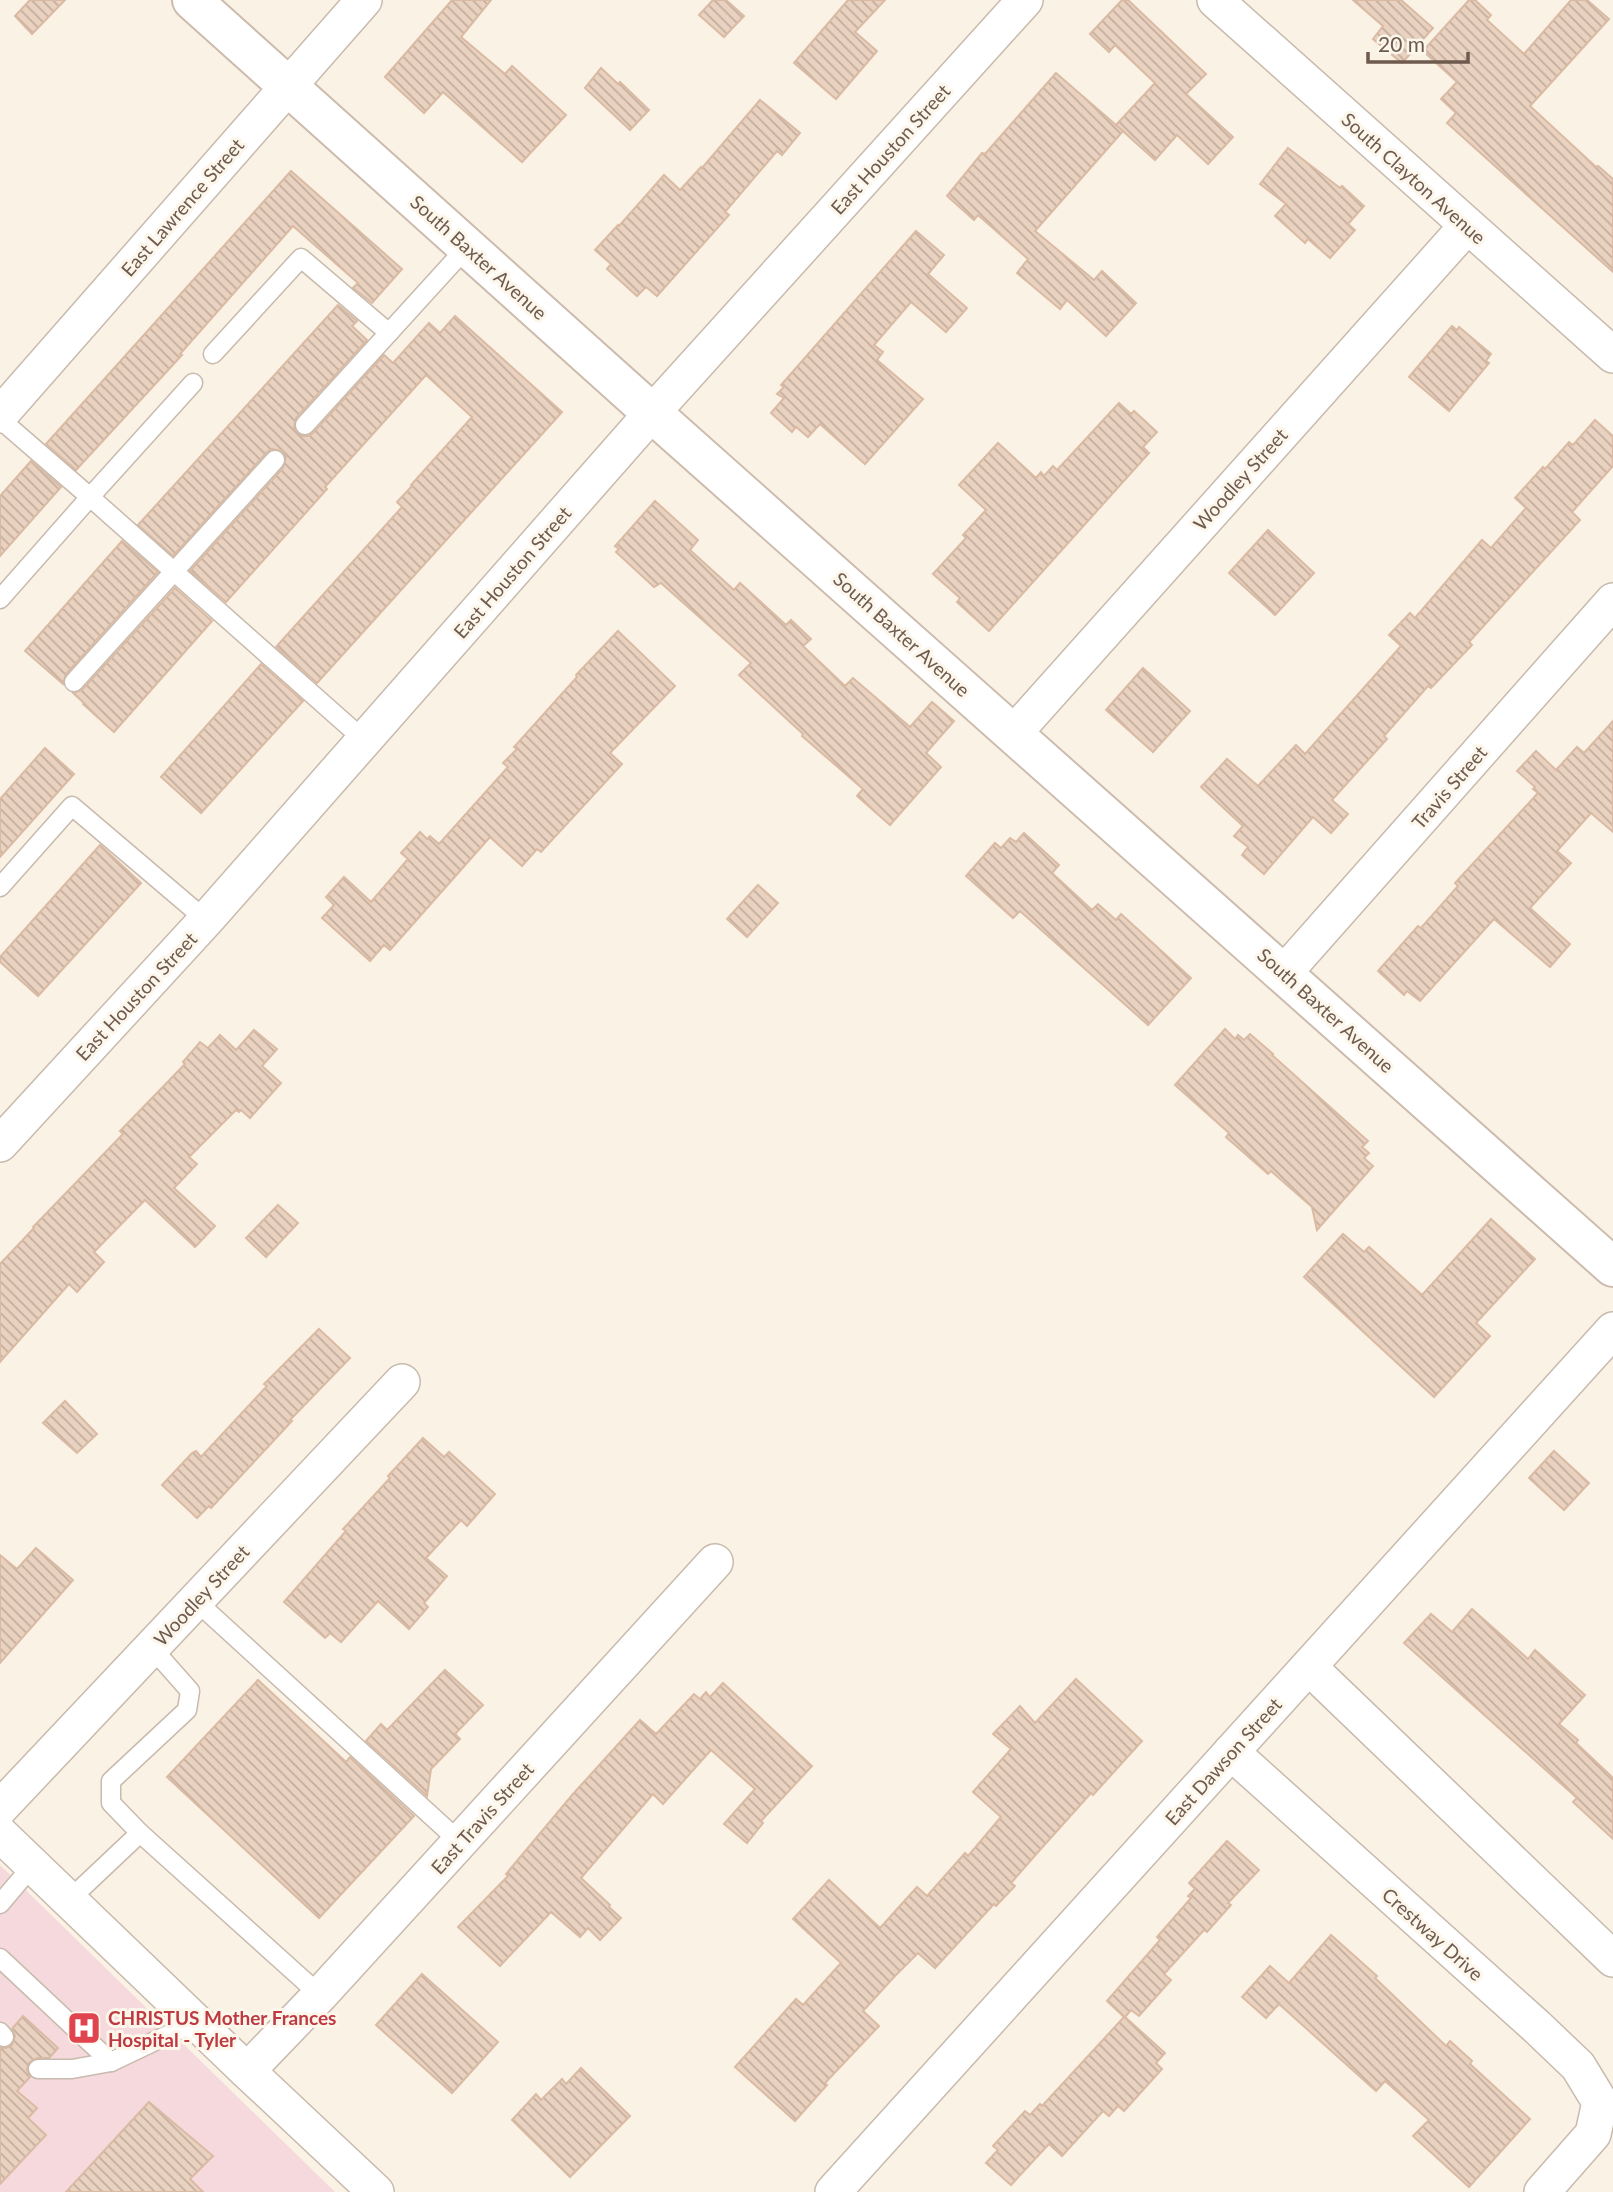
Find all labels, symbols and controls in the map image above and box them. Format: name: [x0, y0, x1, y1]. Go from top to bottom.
scale bar: [1368, 21, 1468, 65]
text: 20 m: [1378, 31, 1425, 56]
street label: East Houston Street: [826, 79, 955, 219]
street label: South Clayton Avenue: [1337, 107, 1491, 249]
street label: East Lawrence Street: [116, 133, 248, 281]
street label: South Baxter Avenue: [406, 190, 552, 324]
street label: Woodley Street: [1188, 423, 1292, 535]
street label: East Houston Street: [449, 501, 576, 643]
street label: South Baxter Avenue: [829, 567, 975, 701]
street label: Travis Street: [1407, 741, 1491, 833]
street label: East Houston Street: [71, 927, 201, 1065]
street label: South Baxter Avenue: [1253, 943, 1399, 1077]
street label: Woodley Street: [149, 1540, 254, 1650]
street label: East Dawson Street: [1160, 1693, 1286, 1829]
street label: East Travis Street: [426, 1757, 538, 1879]
street label: Crestway Drive: [1378, 1883, 1488, 1985]
place label: CHRISTUS Mother Frances Hospital - Tyler: [108, 2006, 336, 2051]
hospital icon: CHRISTUS Mother Frances Hospital - Tyler: [65, 2009, 103, 2047]

